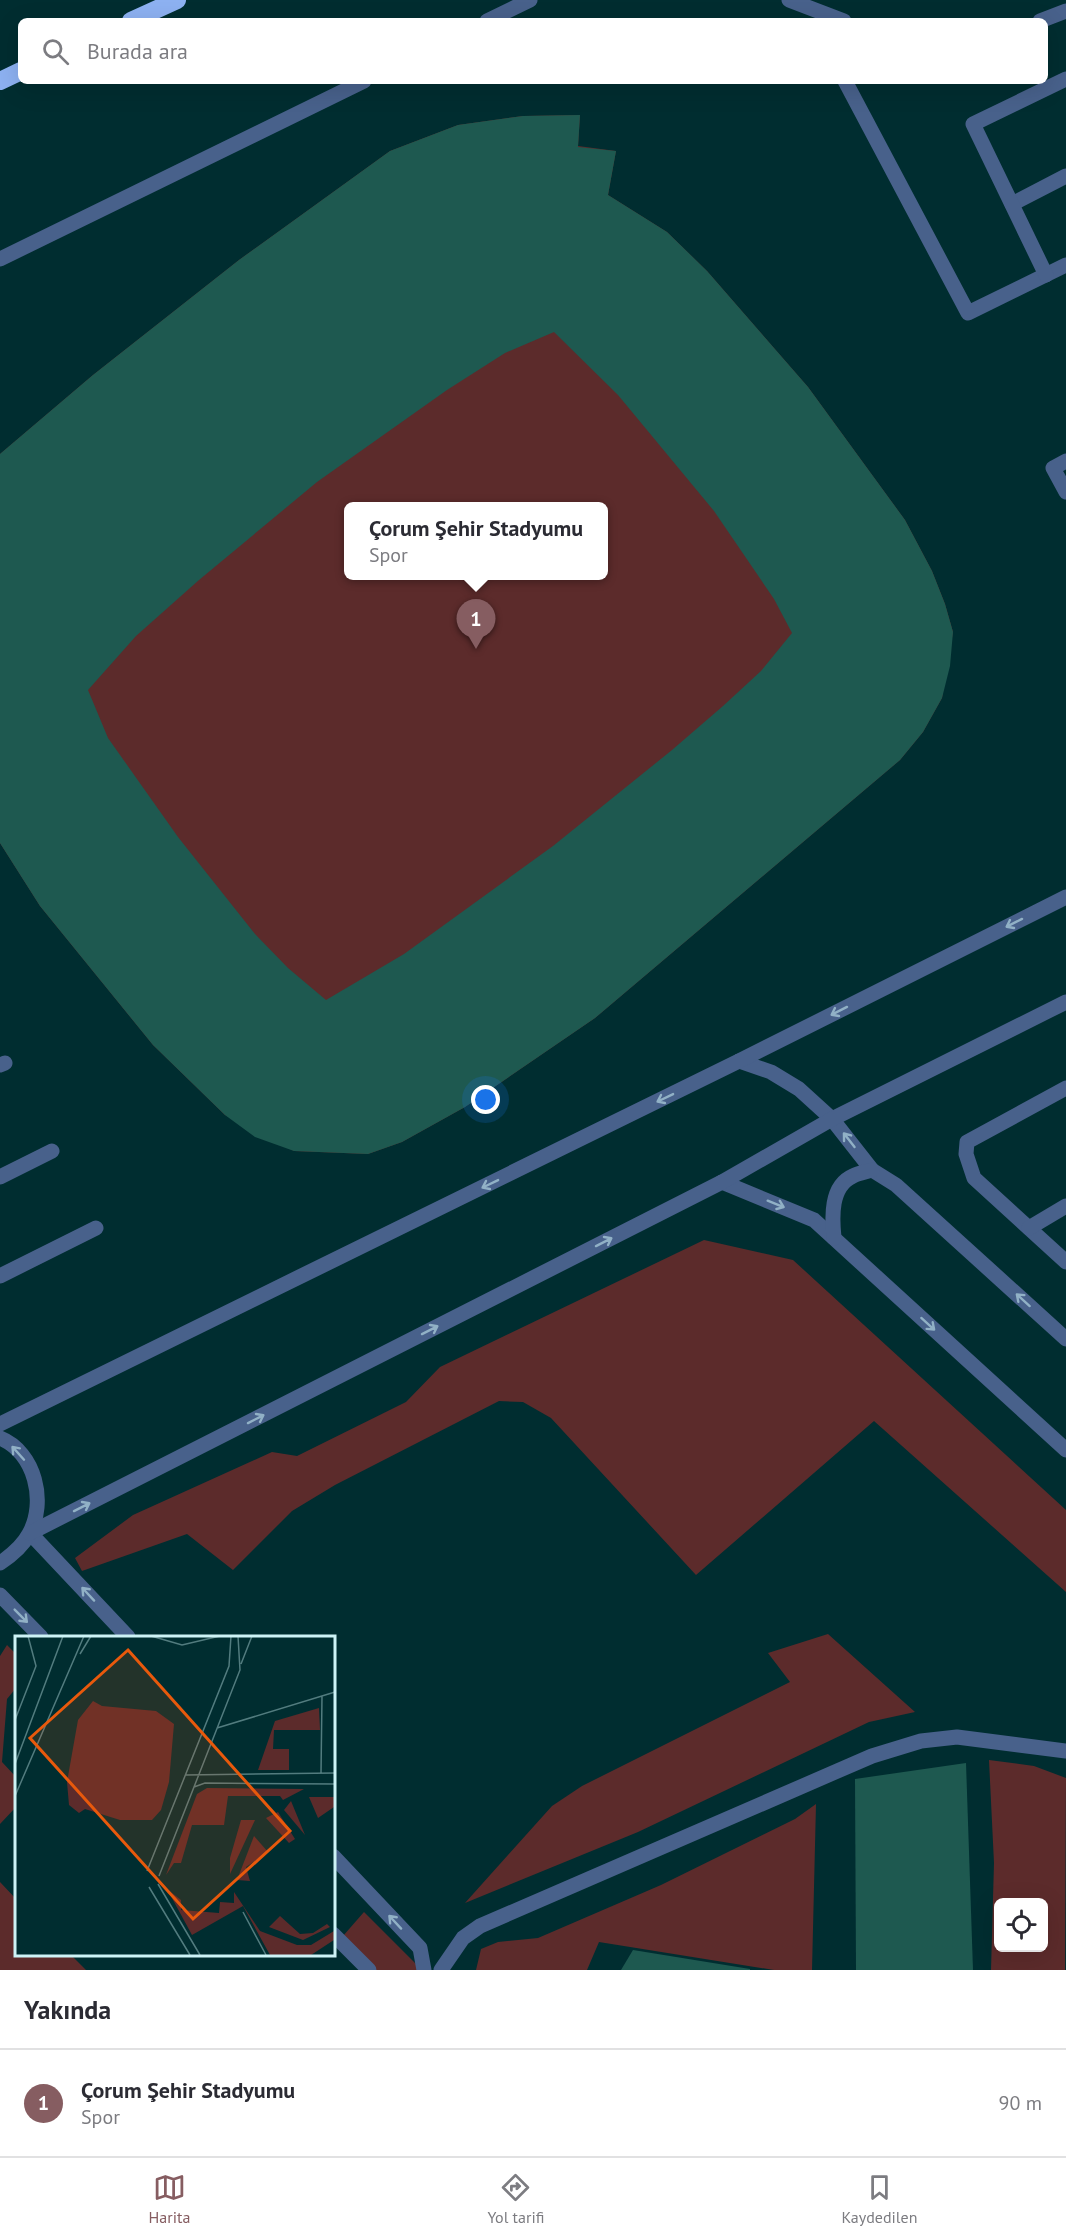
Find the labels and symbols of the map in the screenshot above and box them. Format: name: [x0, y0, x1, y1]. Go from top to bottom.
pin: 1: [456, 600, 496, 649]
one-way arrow: [1005, 918, 1023, 930]
one-way arrow: [831, 1006, 849, 1017]
your location: [471, 1085, 500, 1114]
one-way arrow: [656, 1092, 674, 1104]
one-way arrow: [842, 1133, 855, 1149]
one-way arrow: [481, 1178, 499, 1190]
one-way arrow: [766, 1199, 785, 1210]
one-way arrow: [594, 1236, 612, 1247]
one-way arrow: [1015, 1293, 1030, 1307]
one-way arrow: [920, 1317, 935, 1331]
one-way arrow: [420, 1324, 438, 1336]
one-way arrow: [247, 1412, 265, 1424]
one-way arrow: [11, 1445, 25, 1460]
one-way arrow: [73, 1501, 90, 1513]
one-way arrow: [80, 1587, 95, 1602]
one-way arrow: [13, 1609, 28, 1624]
inset map: [15, 1636, 334, 1955]
one-way arrow: [388, 1914, 402, 1929]

